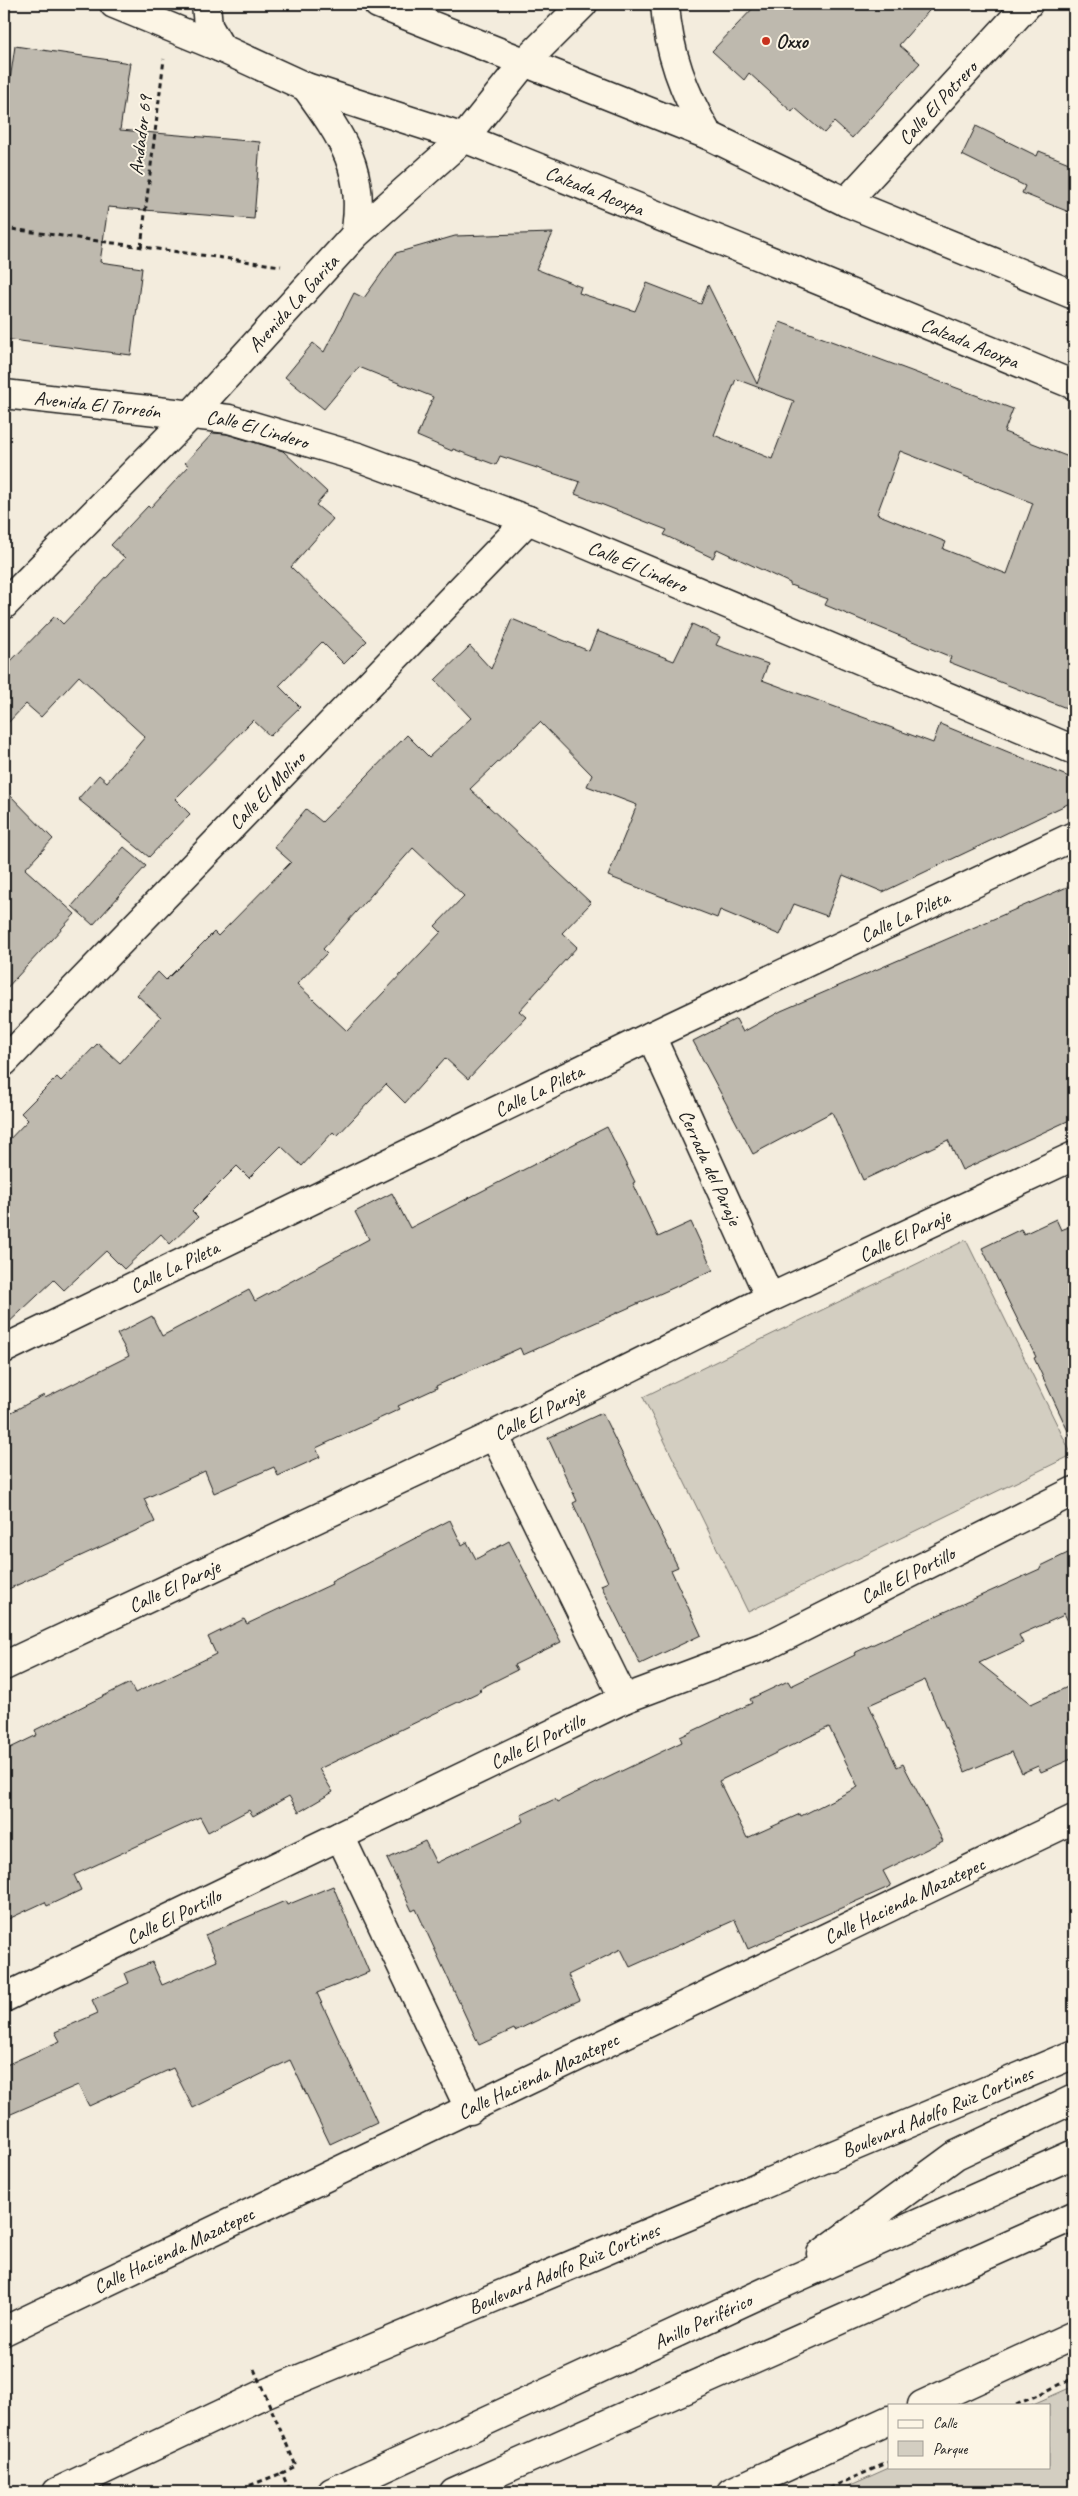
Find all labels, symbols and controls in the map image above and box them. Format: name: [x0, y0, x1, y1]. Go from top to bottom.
place label: Oxxo: [776, 29, 809, 54]
marker: Oxxo: [760, 35, 772, 47]
street label: Calle El Potrero: [893, 54, 984, 150]
street label: Andador 69: [123, 92, 158, 176]
street label: Calzada Acoxpa: [542, 160, 649, 222]
street label: Avenida La Garita: [243, 249, 345, 357]
street label: Calzada Acoxpa: [917, 312, 1024, 375]
street label: Avenida El Torreón: [33, 385, 163, 424]
street label: Calle El Lindero: [205, 405, 313, 455]
street label: Calle El Lindero: [584, 535, 692, 599]
street label: Calle El Molino: [223, 745, 312, 835]
street label: Calle La Pileta: [856, 884, 955, 948]
street label: Calle La Pileta: [490, 1058, 589, 1123]
street label: Cerrada del Paraje: [673, 1106, 748, 1230]
street label: Calle El Paraje: [855, 1203, 956, 1268]
street label: Calle La Pileta: [126, 1234, 225, 1299]
street label: Calle El Paraje: [490, 1379, 590, 1446]
street label: Calle El Portillo: [856, 1540, 961, 1610]
street label: Calle El Paraje: [124, 1553, 225, 1619]
street label: Calle El Portillo: [486, 1707, 591, 1775]
street label: Calle Hacienda Mazatepec: [820, 1851, 990, 1950]
street label: Calle El Portillo: [122, 1882, 227, 1950]
street label: Calle Hacienda Mazatepec: [454, 2027, 623, 2125]
street label: Boulevard Adolfo Ruiz Cortines: [838, 2060, 1039, 2163]
street label: Calle Hacienda Mazatepec: [89, 2201, 259, 2299]
street label: Boulevard Adolfo Ruiz Cortines: [464, 2217, 665, 2320]
street label: Anillo Periférico: [649, 2287, 758, 2355]
legend: [888, 2404, 1050, 2468]
text: Calle: [933, 2414, 958, 2433]
text: Parque: [933, 2440, 969, 2459]

